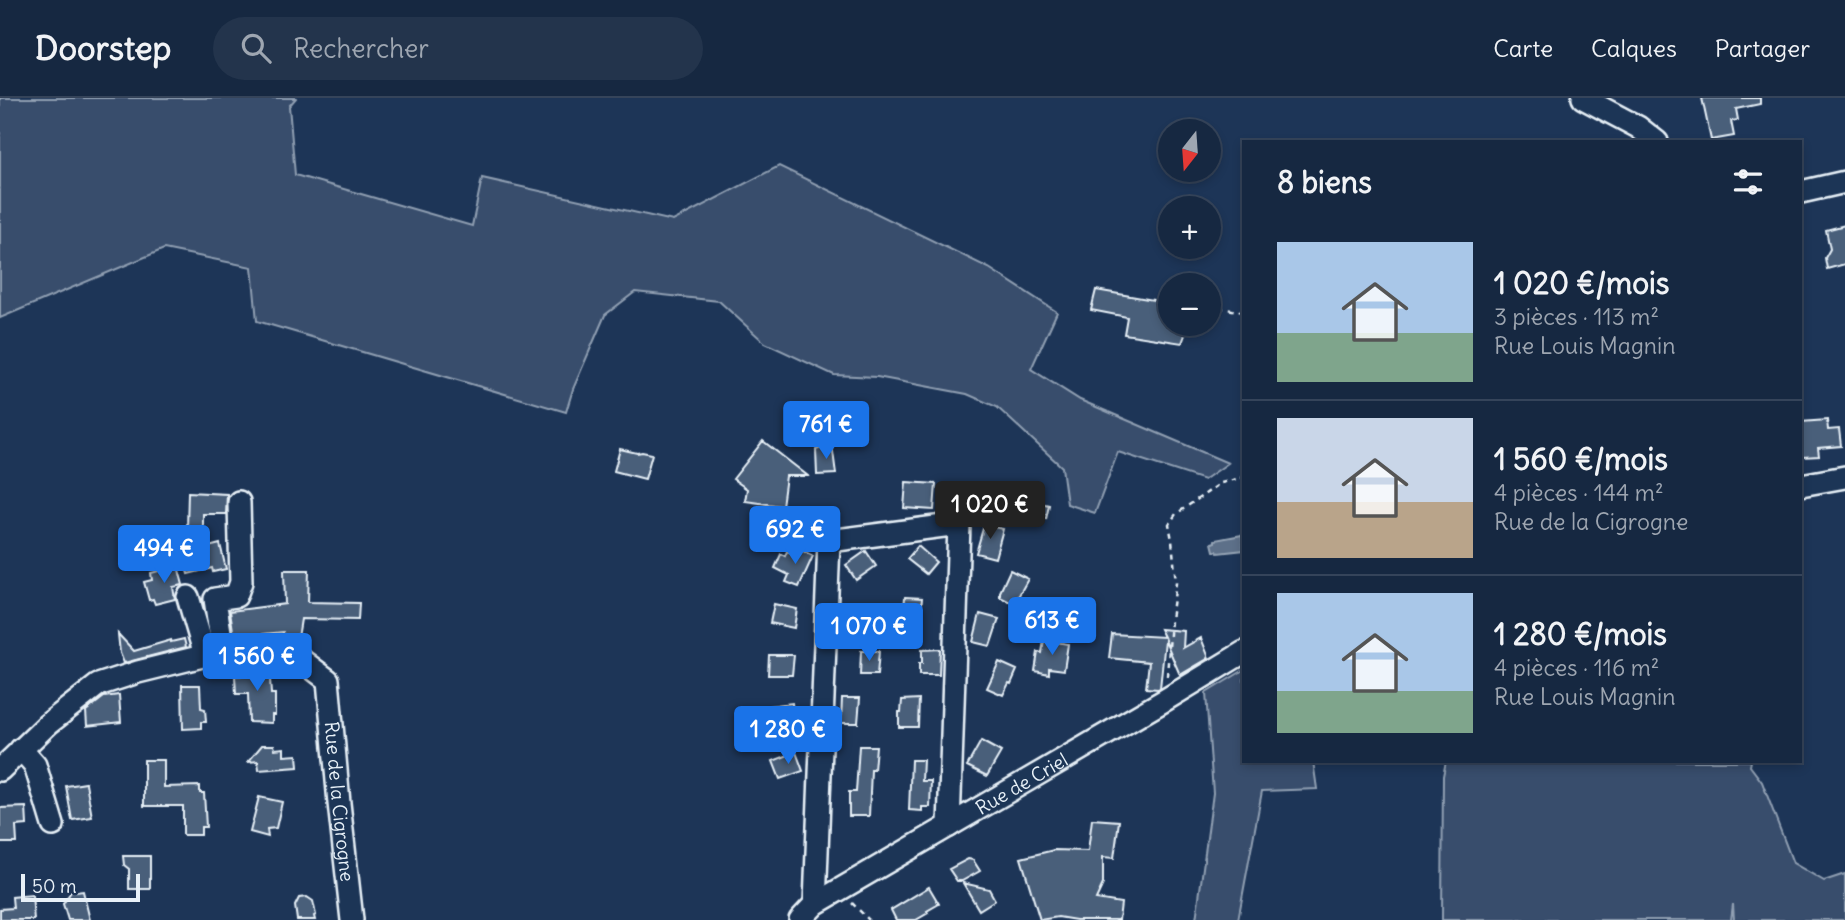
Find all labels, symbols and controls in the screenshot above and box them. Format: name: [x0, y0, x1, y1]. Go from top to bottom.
search box: [213, 17, 703, 80]
text: Doorstep: [35, 27, 171, 69]
icon: search: [237, 29, 275, 67]
text: Rechercher: [293, 32, 429, 65]
text: Carte: [1493, 33, 1553, 63]
text: Calques: [1591, 33, 1677, 63]
text: Partager: [1715, 33, 1810, 63]
north arrow: [1158, 119, 1222, 182]
map controls: [1158, 119, 1221, 336]
text: 8 biens: [1277, 163, 1372, 201]
icon: filters: [1729, 163, 1767, 201]
button: +: [1158, 196, 1221, 259]
text: 1 020 €/mois: [1494, 264, 1669, 302]
icon: home: [1333, 270, 1417, 354]
button: −: [1158, 273, 1221, 336]
text: 3 pièces · 113 m²: [1494, 302, 1659, 331]
text: Rue Louis Magnin: [1494, 331, 1676, 360]
pin: 761 €: [777, 402, 875, 461]
text: 761 €: [799, 409, 853, 438]
text: 1 560 €/mois: [1494, 440, 1668, 478]
icon: home: [1333, 446, 1417, 530]
text: 4 pièces · 144 m²: [1494, 478, 1664, 507]
pin: 1 020 €: [925, 482, 1055, 541]
text: 1 020 €: [951, 489, 1029, 518]
pin: 692 €: [746, 506, 844, 566]
text: Rue de la Cigrogne: [1494, 507, 1689, 536]
text: 692 €: [765, 514, 825, 543]
pin: 494 €: [115, 526, 213, 585]
text: 494 €: [134, 533, 194, 562]
pin: 613 €: [1003, 598, 1101, 657]
pin: 1 070 €: [804, 603, 934, 663]
text: 613 €: [1024, 605, 1080, 634]
text: 1 070 €: [831, 611, 907, 640]
text: 1 280 €/mois: [1494, 615, 1667, 653]
icon: home: [1333, 621, 1417, 705]
pin: 1 560 €: [192, 634, 322, 693]
text: 1 560 €: [219, 641, 295, 670]
text: 4 pièces · 116 m²: [1494, 653, 1659, 682]
text: Rue Louis Magnin: [1494, 682, 1676, 711]
pin: 1 280 €: [723, 706, 853, 766]
text: 1 280 €: [750, 714, 826, 743]
street label: Rue de la Cigrogne: [320, 720, 360, 883]
street label: Rue de Criel: [971, 747, 1072, 820]
scale bar: [21, 871, 140, 903]
text: 50 m: [32, 874, 77, 898]

